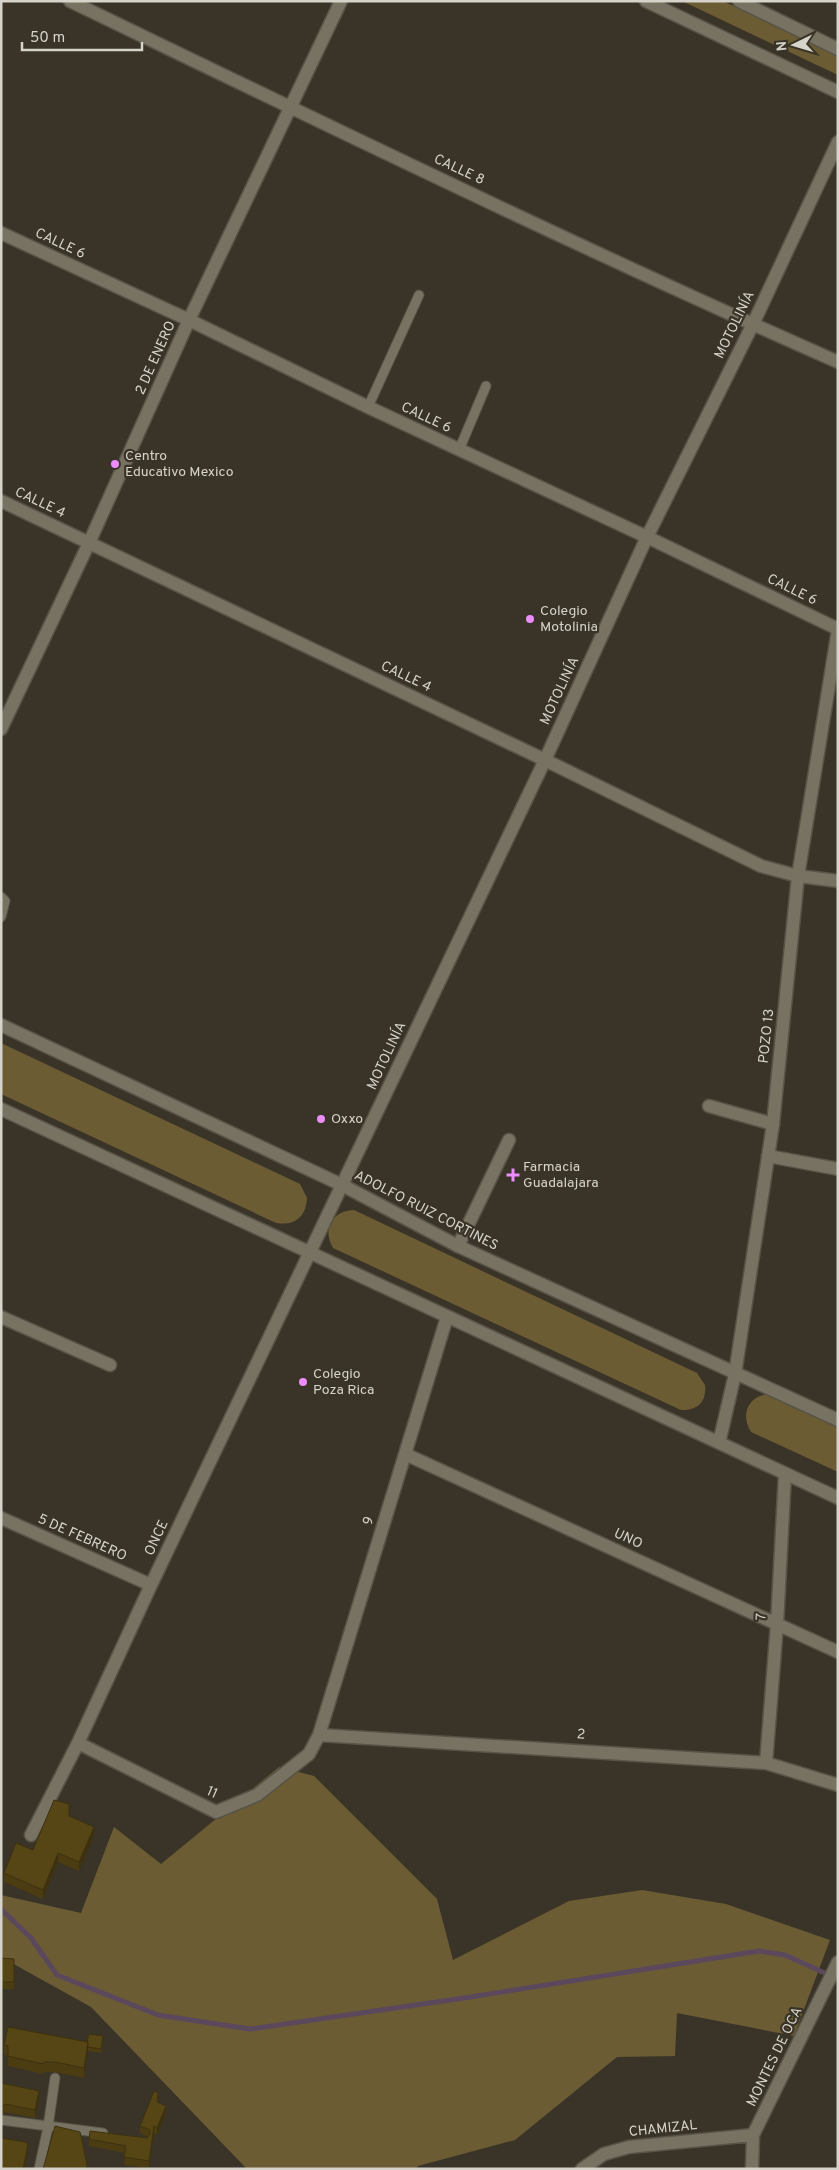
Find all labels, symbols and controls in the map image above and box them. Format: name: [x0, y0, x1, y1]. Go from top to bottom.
scale bar: [22, 20, 142, 52]
north arrow: [769, 20, 819, 70]
text: 50 m: [30, 29, 65, 48]
text: N: [774, 40, 791, 52]
street label: CALLE 8: [431, 151, 487, 189]
street label: CALLE 6: [32, 225, 88, 263]
street label: MOTOLINÍA: [710, 288, 759, 362]
street label: 2 DE ENERO: [132, 318, 180, 398]
street label: CALLE 6: [398, 399, 454, 437]
place label: Centro Educativo Mexico: [125, 448, 234, 481]
marker: Centro Educativo Mexico: [109, 458, 121, 470]
street label: CALLE 4: [12, 484, 68, 522]
street label: CALLE 6: [764, 571, 820, 609]
place label: Colegio Motolinia: [540, 603, 598, 636]
marker: Colegio Motolinia: [524, 613, 536, 625]
street label: MOTOLINÍA: [536, 654, 583, 728]
street label: CALLE 4: [378, 658, 434, 696]
street label: POZO 13: [756, 1008, 778, 1064]
street label: MOTOLINÍA: [363, 1019, 410, 1093]
place label: Oxxo: [331, 1111, 363, 1128]
marker: Oxxo: [315, 1113, 327, 1125]
place label: Farmacia Guadalajara: [523, 1159, 599, 1192]
street label: ADOLFO RUIZ CORTINES: [351, 1167, 501, 1255]
marker: Farmacia Guadalajara: [507, 1169, 519, 1181]
place label: Colegio Poza Rica: [313, 1366, 374, 1399]
marker: Colegio Poza Rica: [297, 1376, 309, 1388]
street label: 5 DE FEBRERO: [35, 1511, 129, 1565]
street label: 9: [360, 1515, 378, 1527]
street label: ONCE: [141, 1517, 173, 1559]
street label: UNO: [611, 1525, 645, 1553]
street label: 7: [753, 1613, 771, 1621]
street label: 2: [576, 1726, 586, 1744]
street label: 11: [204, 1783, 220, 1803]
street label: MONTES DE OCA: [743, 2004, 807, 2110]
street label: CHAMIZAL: [628, 2117, 698, 2141]

